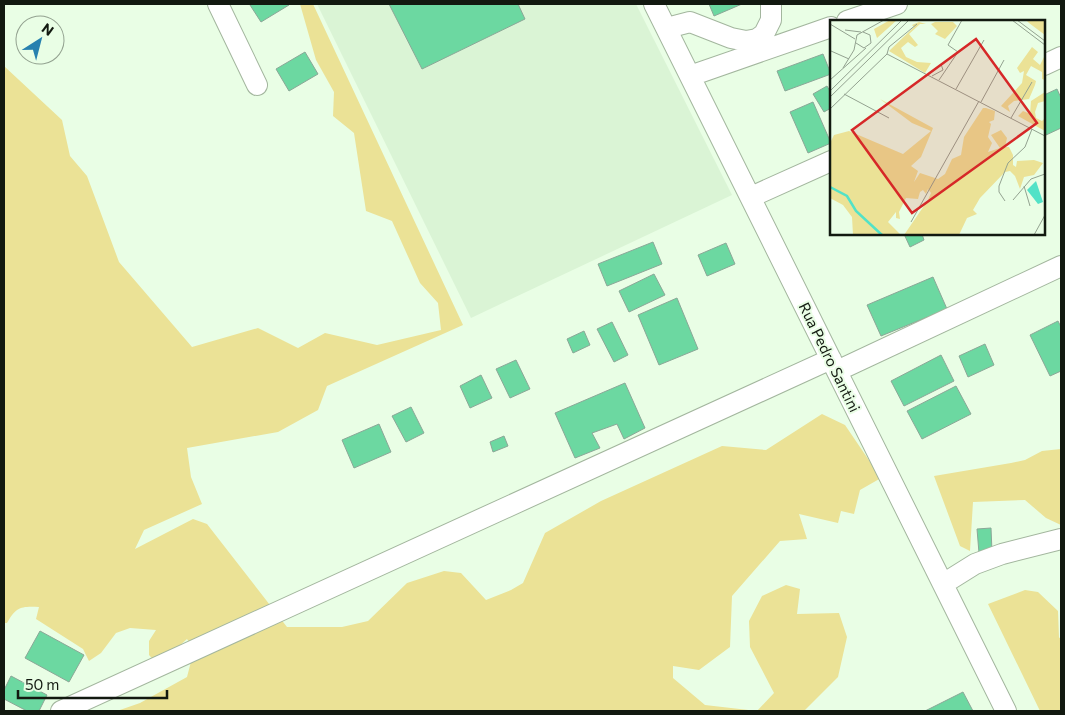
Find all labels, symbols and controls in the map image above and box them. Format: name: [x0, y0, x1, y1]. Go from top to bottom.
north arrow: [15, 15, 65, 65]
text: N: [39, 19, 57, 39]
inset map: [830, 20, 1045, 235]
street label: Rua Pedro Santini: [796, 299, 864, 415]
scale bar: [18, 668, 166, 700]
text: 50 m: [25, 675, 59, 693]

